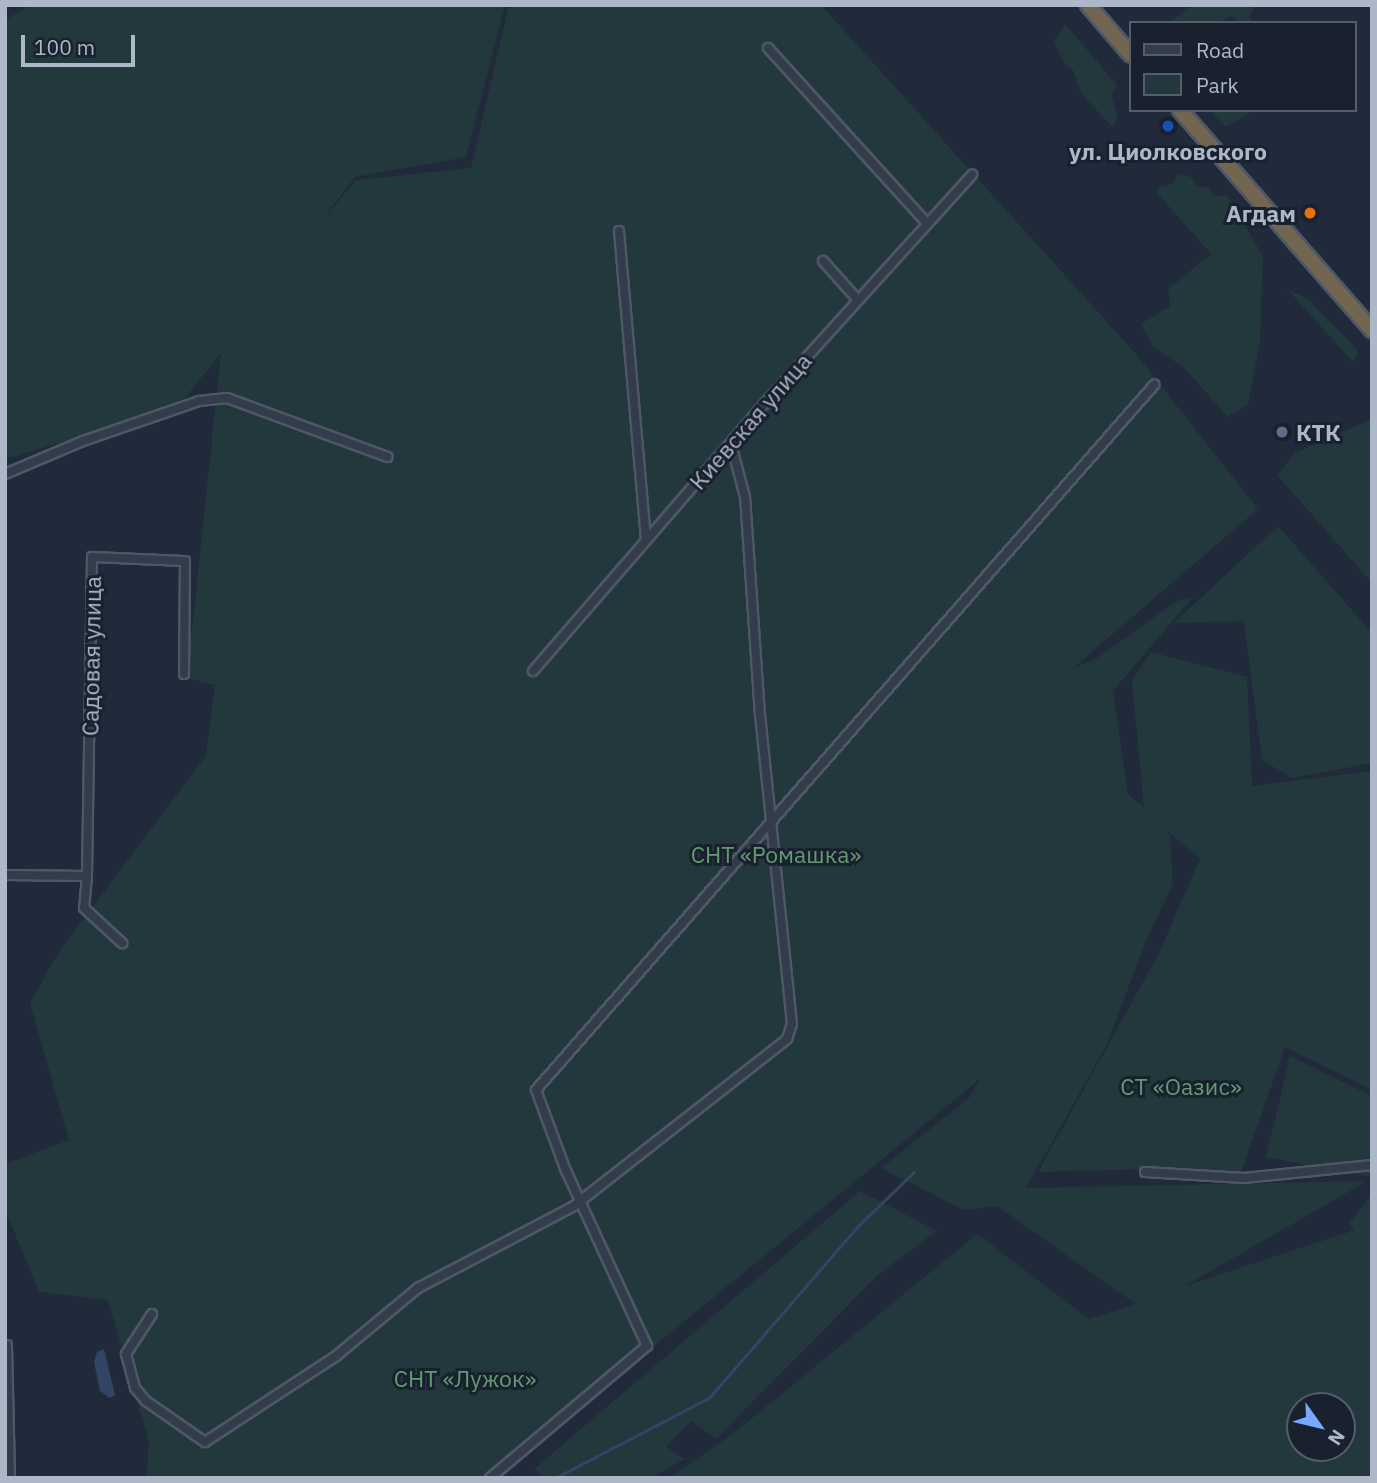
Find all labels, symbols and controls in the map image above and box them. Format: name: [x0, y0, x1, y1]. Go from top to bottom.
scale bar: [24, 21, 138, 65]
legend: [1128, 21, 1356, 112]
text: 100 m: [34, 33, 95, 61]
text: Road: [1196, 36, 1244, 64]
text: Park: [1196, 71, 1239, 99]
marker: ул. Циолковского: [1160, 118, 1176, 134]
place label: ул. Циолковского: [1069, 137, 1267, 165]
place label: Агдам: [1226, 199, 1296, 227]
marker: Агдам: [1302, 205, 1318, 221]
street label: Киевская улица: [683, 347, 817, 495]
place label: КТК: [1296, 418, 1340, 446]
marker: КТК: [1274, 424, 1290, 440]
street label: Садовая улица: [76, 576, 106, 736]
park label: СНТ «Ромашка»: [691, 840, 861, 868]
park label: СТ «Оазис»: [1120, 1072, 1242, 1100]
park label: СНТ «Лужок»: [394, 1364, 536, 1392]
north arrow: [1286, 1392, 1356, 1462]
text: N: [1323, 1425, 1351, 1450]

